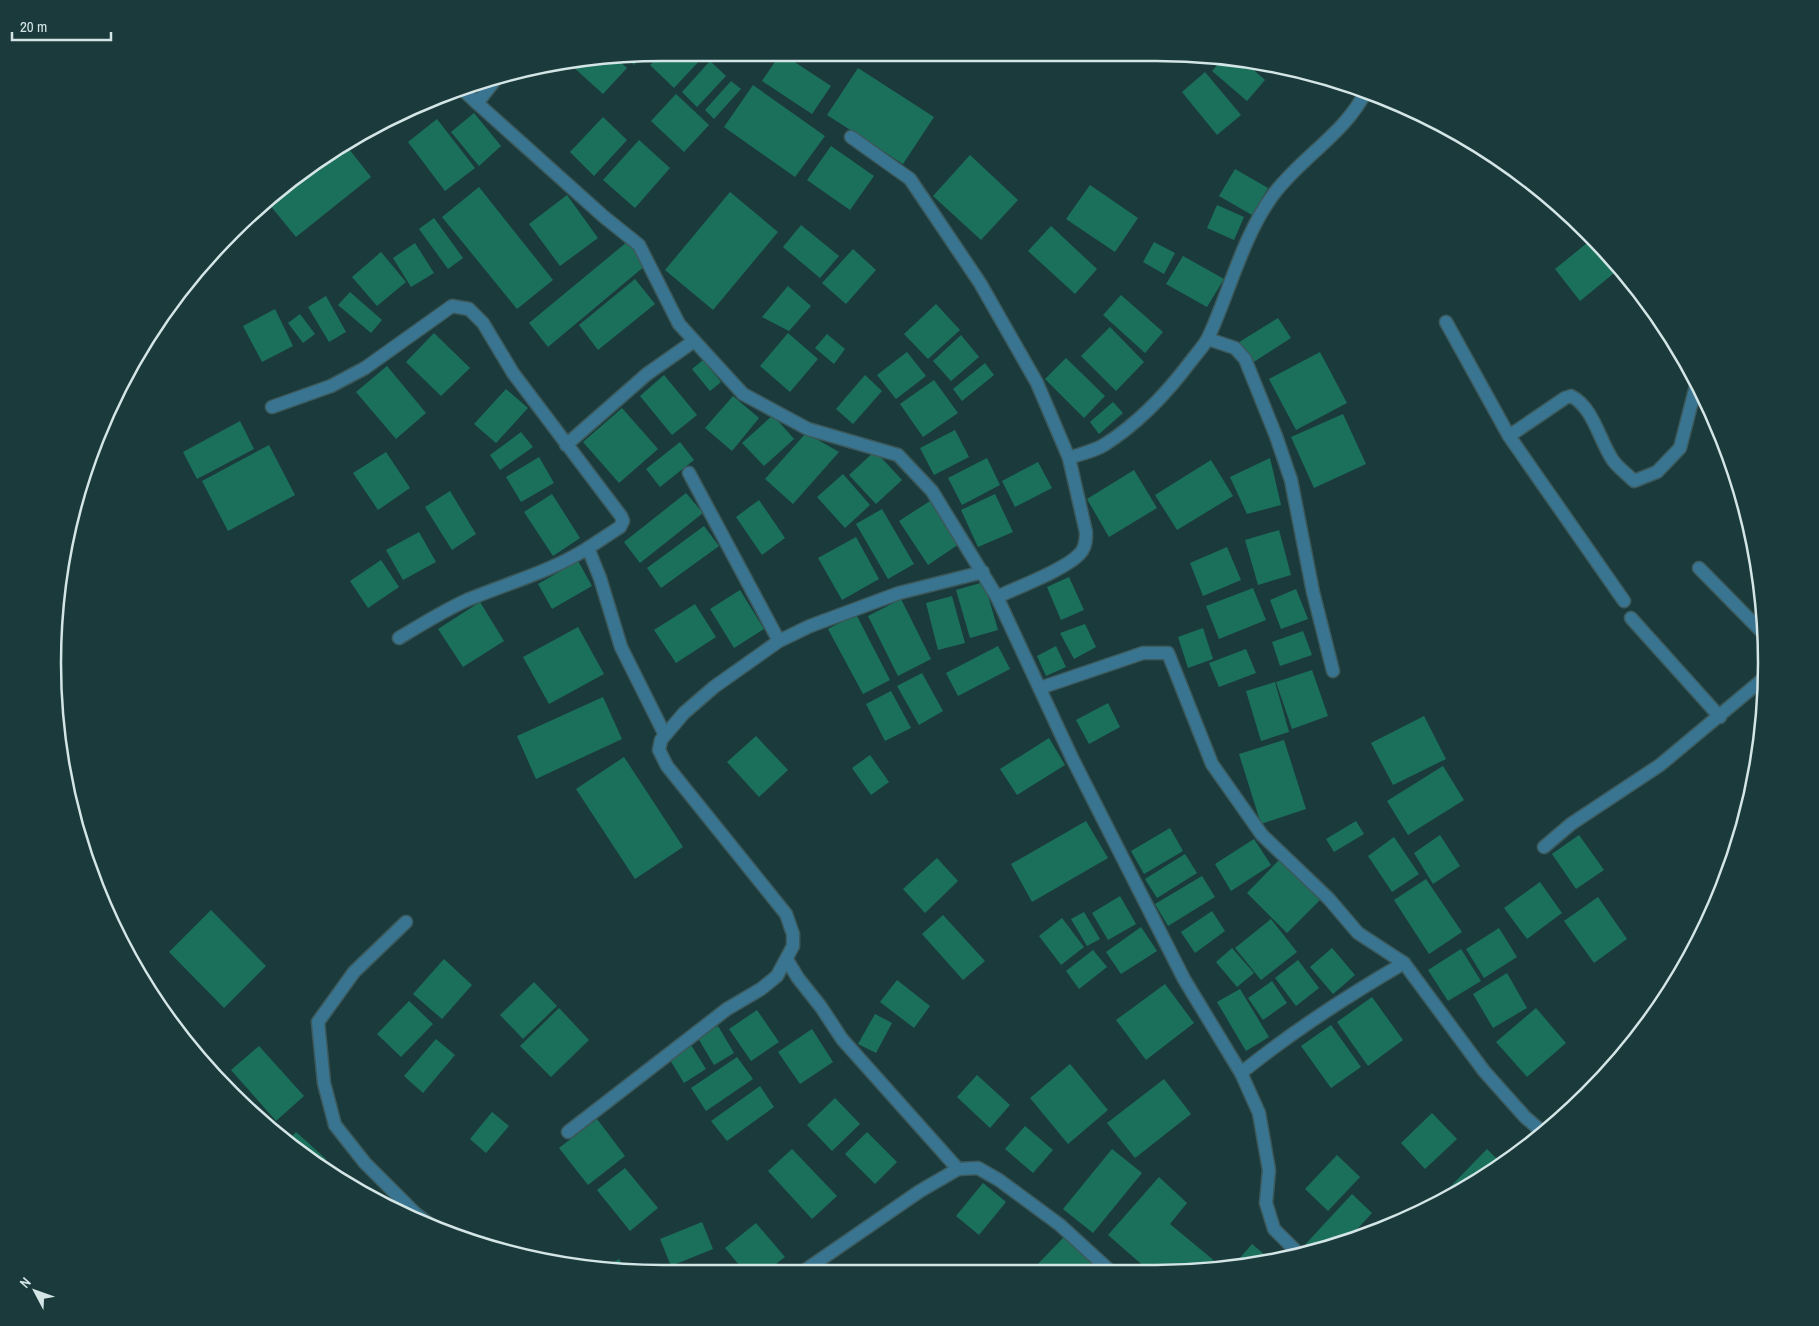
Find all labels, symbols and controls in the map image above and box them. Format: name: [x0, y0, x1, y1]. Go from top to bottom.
scale bar: [12, 10, 111, 42]
text: 20 m: [20, 16, 47, 37]
north arrow: [10, 1266, 60, 1316]
text: N: [16, 1273, 35, 1292]

